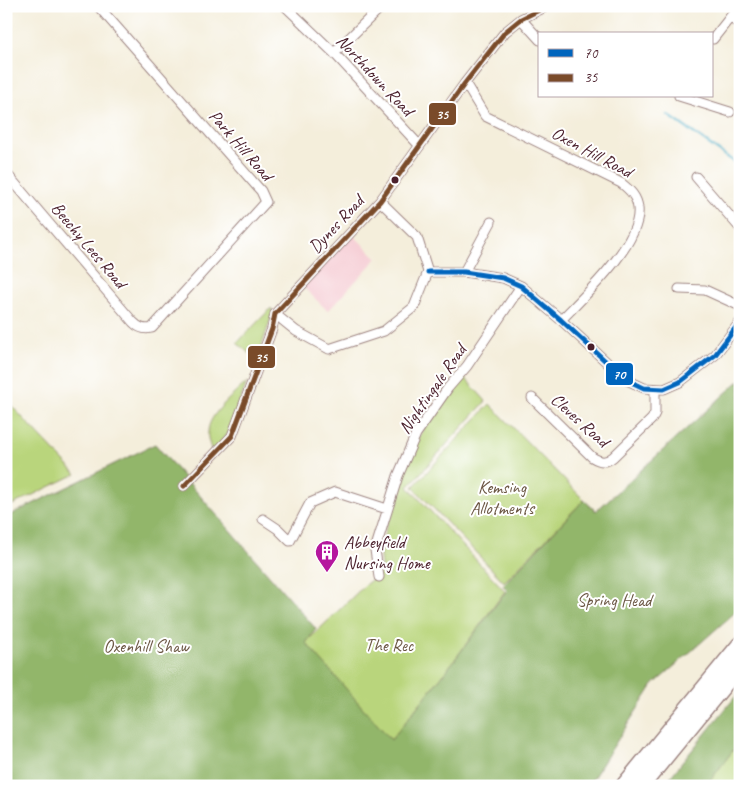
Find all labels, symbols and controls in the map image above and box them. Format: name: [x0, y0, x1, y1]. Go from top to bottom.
street label: Northdown Road: [332, 30, 420, 123]
legend: [538, 32, 714, 98]
text: 70: [584, 44, 599, 63]
text: 35: [584, 68, 599, 87]
line badge: 35: [428, 102, 457, 126]
street label: Park Hill Road: [204, 105, 280, 187]
text: 35: [436, 106, 450, 123]
street label: Oxen Hill Road: [548, 122, 639, 184]
unlabelled marker: [390, 175, 400, 185]
street label: Dynes Road: [304, 188, 370, 257]
street label: Beechy Lees Road: [47, 197, 133, 295]
street label: Nightingale Road: [393, 338, 472, 438]
unlabelled marker: [586, 342, 596, 352]
line badge: 35: [247, 345, 276, 369]
text: 35: [255, 349, 269, 366]
line badge: 70: [605, 362, 634, 386]
text: 70: [613, 366, 627, 383]
street label: Cleves Road: [546, 388, 616, 454]
park label: Kemsing Allotments: [470, 476, 536, 519]
place label: Abbeyfield Nursing Home: [344, 531, 431, 574]
building icon: Abbeyfield Nursing Home: [314, 539, 340, 573]
park label: Spring Head: [577, 589, 654, 611]
park label: The Rec: [365, 634, 414, 656]
park label: Oxenhill Shaw: [103, 635, 190, 657]

